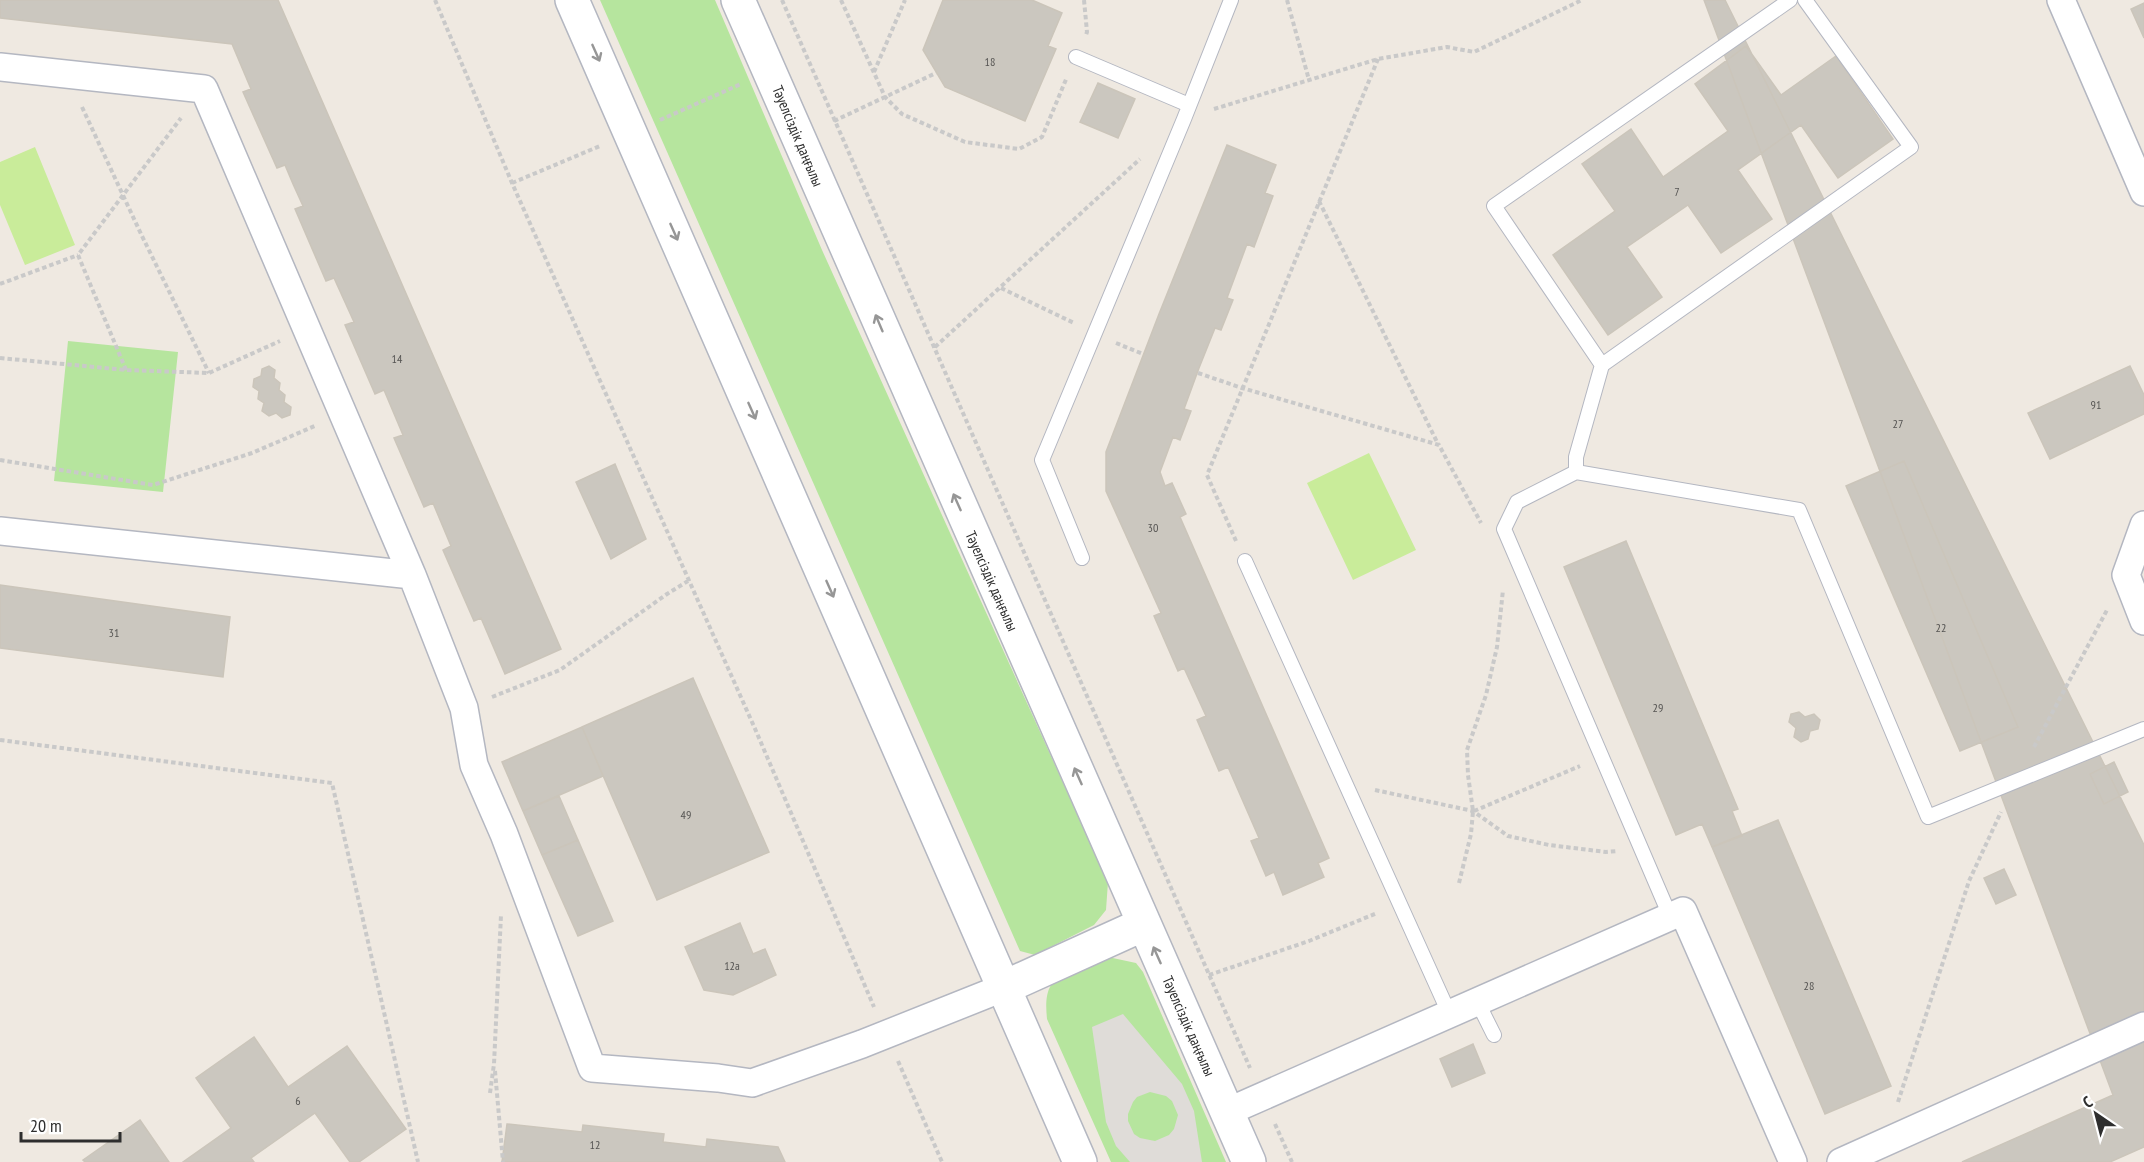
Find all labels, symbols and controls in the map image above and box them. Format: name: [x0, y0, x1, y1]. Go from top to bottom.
one-way arrow: [590, 44, 602, 62]
house number: 18: [985, 54, 995, 69]
street label: Тәуелсіздік даңғылы: [768, 83, 828, 189]
house number: 7: [1674, 184, 1680, 199]
one-way arrow: [669, 222, 680, 240]
one-way arrow: [873, 315, 884, 333]
house number: 14: [392, 351, 403, 366]
house number: 91: [2091, 397, 2101, 412]
one-way arrow: [747, 401, 758, 419]
house number: 27: [1893, 416, 1903, 431]
one-way arrow: [951, 493, 962, 511]
house number: 30: [1148, 520, 1158, 535]
street label: Тәуелсіздік даңғылы: [961, 528, 1023, 634]
one-way arrow: [825, 580, 837, 598]
house number: 22: [1936, 620, 1946, 635]
house number: 31: [109, 625, 119, 640]
house number: 29: [1653, 700, 1663, 715]
one-way arrow: [1072, 768, 1084, 786]
house number: 49: [681, 807, 691, 822]
one-way arrow: [1151, 946, 1162, 964]
house number: 12а: [724, 958, 740, 973]
street label: Тәуелсіздік даңғылы: [1158, 973, 1220, 1079]
house number: 28: [1804, 978, 1814, 993]
north arrow: [2066, 1084, 2126, 1144]
text: С: [2079, 1091, 2097, 1112]
house number: 6: [295, 1093, 301, 1108]
scale bar: [21, 1105, 120, 1143]
text: 20 m: [30, 1114, 62, 1137]
house number: 12: [590, 1137, 600, 1152]

